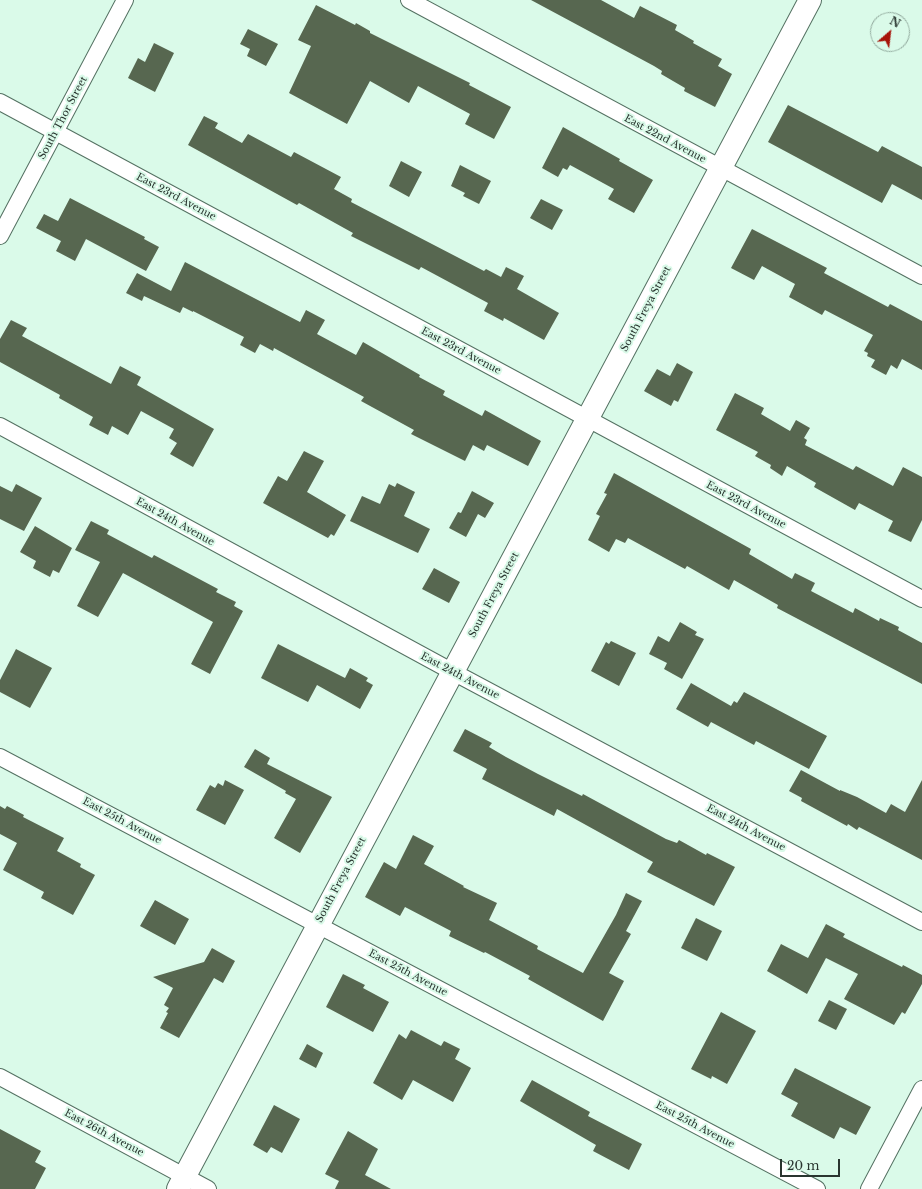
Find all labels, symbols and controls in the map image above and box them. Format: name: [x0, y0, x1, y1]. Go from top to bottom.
north arrow: [870, 12, 910, 52]
text: N: [887, 14, 903, 31]
street label: South Thor Street: [36, 74, 90, 162]
street label: East 22nd Avenue: [622, 112, 708, 166]
street label: East 23rd Avenue: [134, 171, 218, 223]
street label: South Freya Street: [618, 264, 674, 354]
street label: East 23rd Avenue: [419, 325, 503, 377]
street label: East 23rd Avenue: [704, 479, 788, 531]
street label: East 24th Avenue: [134, 496, 216, 548]
street label: South Freya Street: [466, 550, 522, 640]
street label: East 24th Avenue: [419, 650, 501, 702]
street label: East 25th Avenue: [81, 795, 163, 847]
street label: East 24th Avenue: [705, 802, 787, 854]
street label: South Freya Street: [313, 835, 369, 925]
street label: East 25th Avenue: [367, 947, 449, 999]
street label: East 25th Avenue: [654, 1099, 736, 1151]
street label: East 26th Avenue: [62, 1107, 146, 1159]
scale bar: [782, 1151, 842, 1177]
text: 20 m: [787, 1158, 819, 1173]

